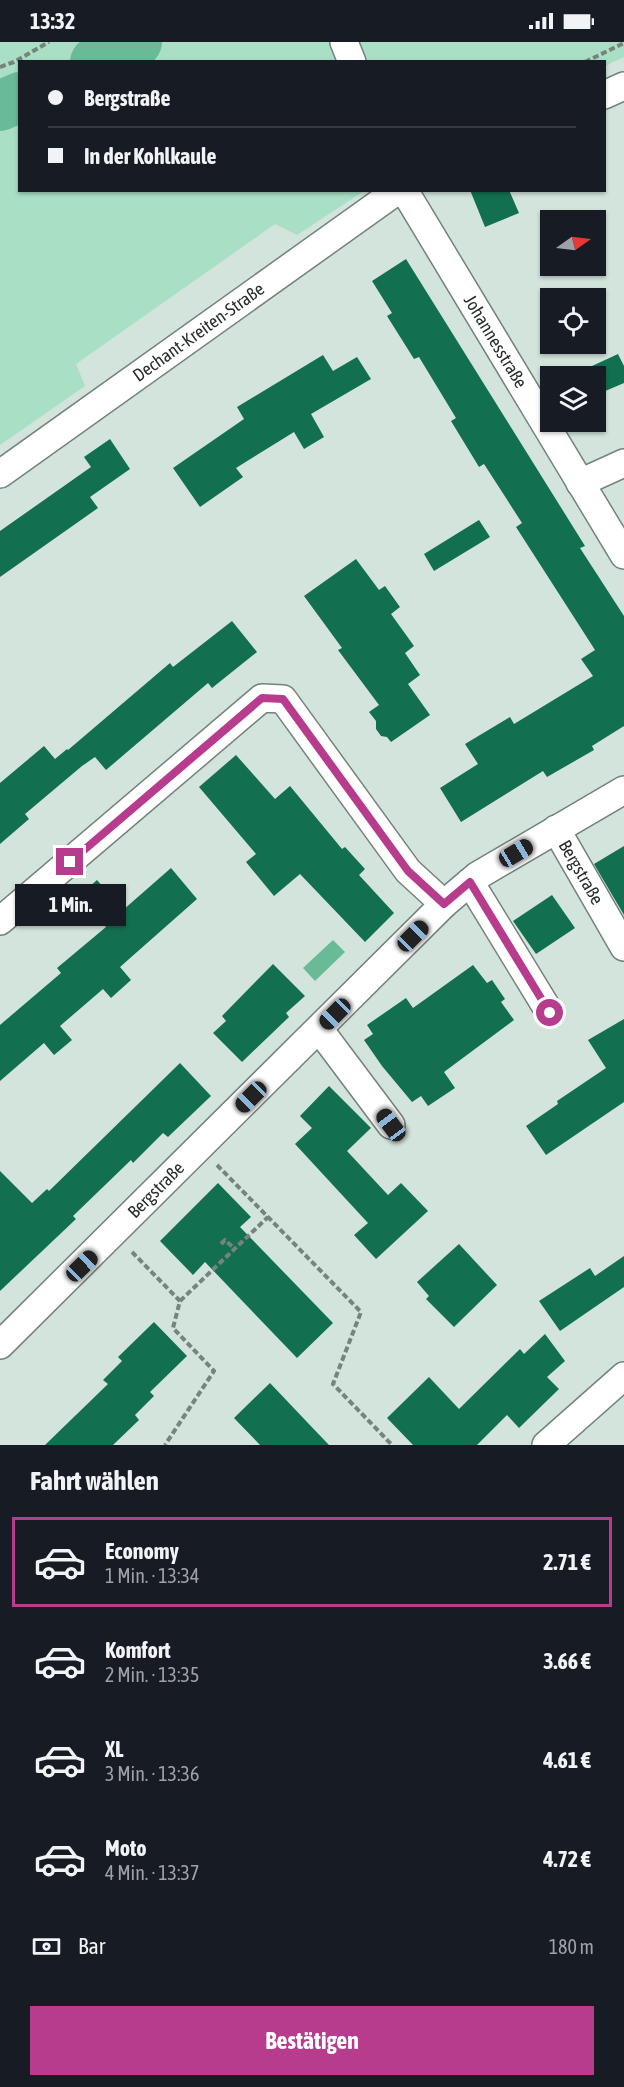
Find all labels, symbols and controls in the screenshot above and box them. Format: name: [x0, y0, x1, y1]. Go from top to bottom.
text: 13:32: [30, 8, 75, 34]
text: Bergstraße: [84, 85, 170, 111]
text: In der Kohlkaule: [84, 143, 217, 169]
north arrow: [540, 210, 606, 276]
map controls: [540, 210, 606, 432]
street label: Dechant-Kreiten-Straße: [129, 278, 268, 386]
button: locate: [540, 288, 606, 354]
street label: Johannesstraße: [460, 291, 532, 392]
button: layers: [540, 366, 606, 432]
car: [496, 836, 536, 870]
street label: Bergstraße: [555, 836, 608, 908]
route end: [56, 848, 83, 875]
callout: 1 Min.: [14, 883, 125, 925]
text: 1 Min.: [49, 893, 92, 916]
car: [394, 917, 432, 955]
car: [316, 995, 354, 1033]
route start: [536, 999, 563, 1026]
car: [232, 1078, 270, 1116]
car: [373, 1105, 409, 1145]
street label: Bergstraße: [123, 1157, 188, 1222]
car: [63, 1247, 101, 1285]
text: Fahrt wählen: [30, 1465, 159, 1496]
icon: car: [33, 1535, 87, 1589]
text: Economy: [105, 1538, 179, 1564]
text: 2.71 €: [543, 1549, 591, 1575]
text: 1 Min. · 13:34: [105, 1564, 199, 1587]
icon: car: [33, 1634, 87, 1688]
text: Komfort: [105, 1637, 171, 1663]
text: 3.66 €: [543, 1648, 591, 1674]
text: 2 Min. · 13:35: [105, 1663, 199, 1686]
icon: car: [33, 1733, 87, 1787]
text: XL: [105, 1736, 123, 1762]
text: 4.61 €: [543, 1747, 591, 1773]
text: 3 Min. · 13:36: [105, 1762, 199, 1785]
icon: car: [33, 1832, 87, 1886]
text: Moto: [105, 1835, 147, 1861]
text: 4.72 €: [543, 1846, 591, 1872]
text: 4 Min. · 13:37: [105, 1861, 199, 1884]
icon: cash: [30, 1930, 63, 1963]
text: Bar: [78, 1933, 105, 1959]
text: 180 m: [549, 1935, 594, 1958]
button: Bestätigen: [30, 2006, 594, 2075]

